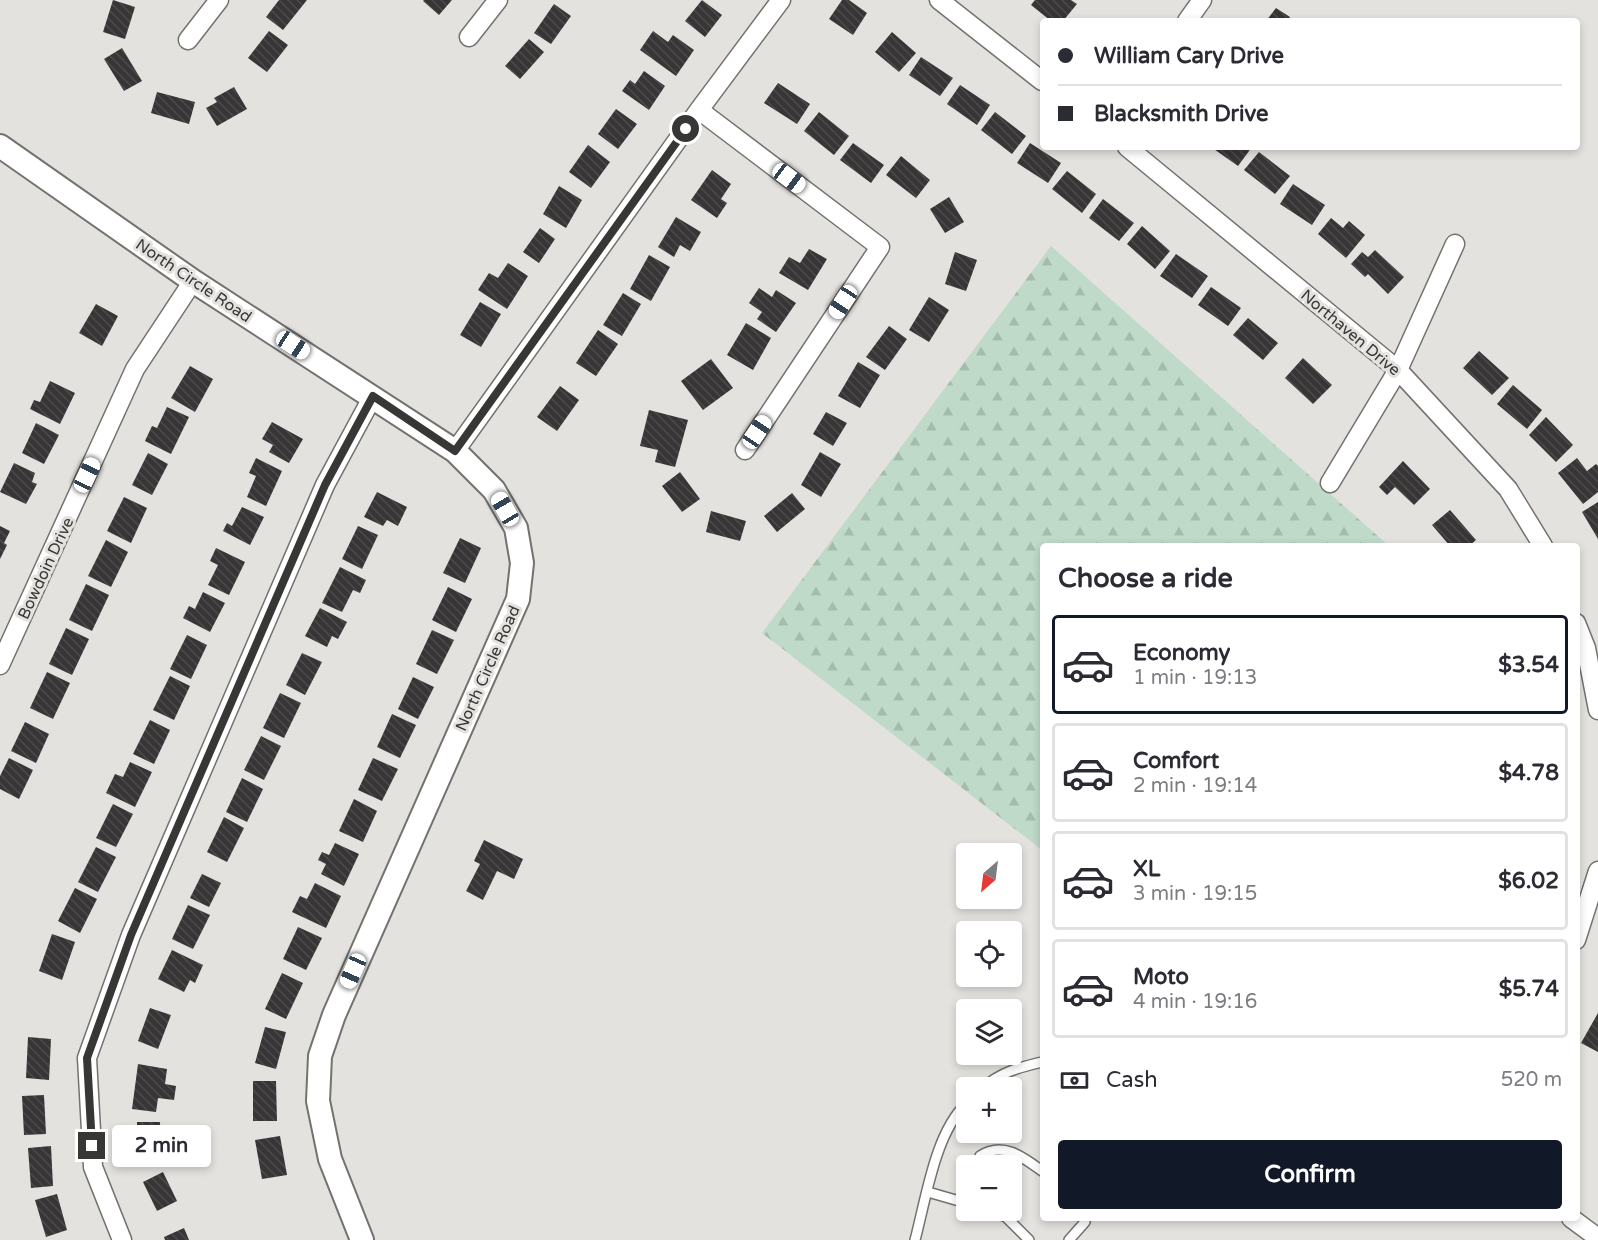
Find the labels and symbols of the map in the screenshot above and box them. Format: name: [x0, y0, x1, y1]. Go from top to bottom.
route start: [672, 115, 699, 142]
car: [769, 160, 809, 196]
street label: North Circle Road: [132, 235, 255, 327]
car: [826, 282, 860, 322]
street label: Northaven Drive: [1296, 285, 1404, 380]
car: [273, 328, 313, 362]
car: [739, 412, 775, 452]
car: [71, 455, 103, 495]
car: [488, 489, 522, 529]
street label: Bowdoin Drive: [14, 514, 78, 623]
street label: North Circle Road: [451, 602, 525, 734]
north arrow: [956, 843, 1022, 909]
car: [337, 951, 369, 991]
callout: 2 min: [113, 1125, 212, 1167]
route end: [78, 1132, 105, 1159]

